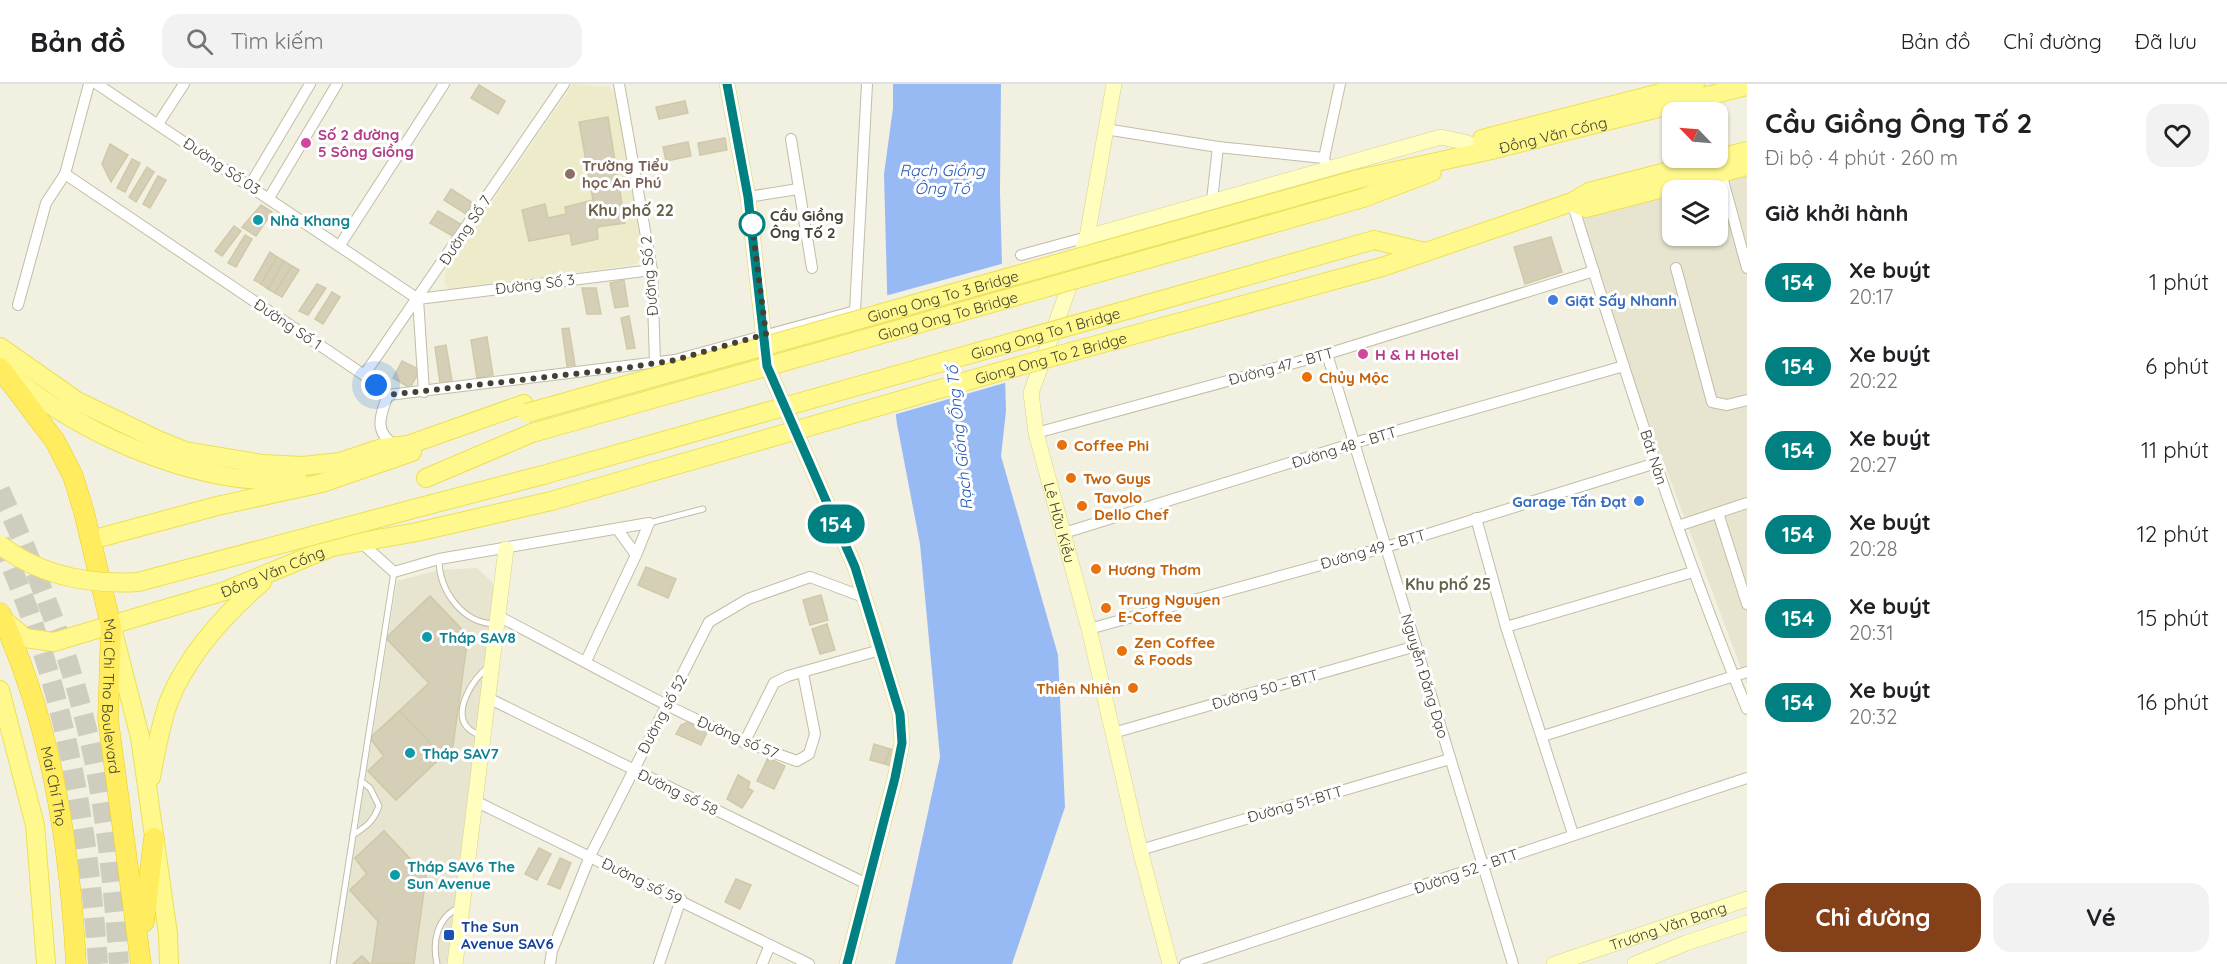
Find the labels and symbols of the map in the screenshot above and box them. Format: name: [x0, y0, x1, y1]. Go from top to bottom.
north arrow: [1662, 102, 1728, 168]
street label: Đồng Văn Cống: [1497, 112, 1609, 157]
place label: Số 2 đường 5 Sông Giồng: [318, 125, 414, 161]
street label: Đường Số 03: [180, 133, 264, 199]
marker: Số 2 đường 5 Sông Giồng: [299, 136, 313, 150]
place label: Trường Tiểu học An Phú: [582, 156, 668, 192]
water label: Rạch Giồng Ông Tố: [899, 160, 986, 198]
marker: Trường Tiểu học An Phú: [563, 167, 577, 181]
street label: Đường Số 7: [435, 191, 495, 268]
district label: Khu phố 22: [588, 200, 674, 220]
place label: Cầu Giồng Ông Tố 2: [770, 206, 844, 242]
place label: Nhà Khang: [270, 211, 350, 230]
marker: Cầu Giồng Ông Tố 2: [739, 211, 765, 237]
marker: Nhà Khang: [251, 213, 265, 227]
street label: Đường Số 2: [636, 235, 662, 317]
street label: Giong Ong To 3 Bridge: [865, 266, 1021, 326]
street label: Đường Số 3: [494, 270, 576, 298]
street label: Giong Ong To Bridge: [876, 287, 1020, 344]
place label: Giặt Sấy Nhanh: [1565, 291, 1677, 310]
marker: Giặt Sấy Nhanh: [1546, 293, 1560, 307]
street label: Đường Số 1: [251, 294, 325, 354]
street label: Giong Ong To 1 Bridge: [969, 303, 1122, 363]
street label: Giong Ong To 2 Bridge: [973, 328, 1129, 388]
street label: Đường 47 - BTT: [1226, 343, 1336, 389]
place label: H & H Hotel: [1375, 345, 1459, 364]
marker: H & H Hotel: [1356, 347, 1370, 361]
water label: Rạch Giống Ống Tố: [941, 362, 977, 511]
place label: Chủy Mộc: [1319, 368, 1389, 387]
your location: [361, 370, 391, 400]
marker: Chủy Mộc: [1300, 370, 1314, 384]
street label: Đường 48 - BTT: [1289, 422, 1399, 472]
street label: Bát Nàn: [1636, 427, 1672, 487]
place label: Coffee Phi: [1074, 436, 1149, 455]
marker: Coffee Phi: [1055, 438, 1069, 452]
place label: Two Guys: [1083, 469, 1151, 488]
marker: Two Guys: [1064, 471, 1078, 485]
street label: Lê Hữu Kiều: [1040, 480, 1080, 565]
place label: Tavolo Dello Chef: [1094, 488, 1169, 524]
place label: Garage Tấn Đạt: [1512, 492, 1627, 511]
marker: Garage Tấn Đạt: [1632, 494, 1646, 508]
marker: Tavolo Dello Chef: [1075, 499, 1089, 513]
line badge: 154: [802, 504, 870, 544]
street label: Đường 49 - BTT: [1318, 525, 1428, 573]
street label: Đồng Văn Cống: [218, 542, 327, 601]
place label: Hương Thơm: [1108, 560, 1201, 579]
marker: Hương Thơm: [1089, 562, 1103, 576]
district label: Khu phố 25: [1405, 574, 1491, 594]
place label: Trung Nguyen E-Coffee: [1118, 590, 1220, 626]
marker: Trung Nguyen E-Coffee: [1099, 601, 1113, 615]
street label: Nguyễn Đăng Đạo: [1397, 611, 1453, 741]
street label: Mai Chi Tho Boulevard: [98, 617, 125, 775]
place label: Tháp SAV8: [439, 628, 516, 647]
marker: Tháp SAV8: [420, 630, 434, 644]
place label: Zen Coffee & Foods: [1134, 633, 1215, 669]
marker: Zen Coffee & Foods: [1115, 644, 1129, 658]
street label: Đường 50 - BTT: [1210, 665, 1320, 713]
street label: Đường số 52: [633, 671, 691, 757]
place label: Thiên Nhiên: [1036, 679, 1121, 698]
marker: Thiên Nhiên: [1126, 681, 1140, 695]
street label: Đường số 57: [694, 711, 782, 763]
street label: Mai Chí Thọ: [37, 744, 72, 828]
place label: Tháp SAV7: [422, 744, 499, 763]
marker: Tháp SAV7: [403, 746, 417, 760]
street label: Đường số 58: [635, 764, 721, 820]
street label: Đường 51-BTT: [1245, 781, 1345, 827]
street label: Đường 52 - BTT: [1411, 844, 1521, 898]
street label: Đường số 59: [599, 853, 685, 909]
place label: Tháp SAV6 The Sun Avenue: [407, 857, 515, 893]
marker: Tháp SAV6 The Sun Avenue: [388, 868, 402, 882]
street label: Trương Văn Bang: [1607, 897, 1729, 954]
place label: The Sun Avenue SAV6: [461, 917, 554, 953]
marker: The Sun Avenue SAV6: [442, 928, 456, 942]

